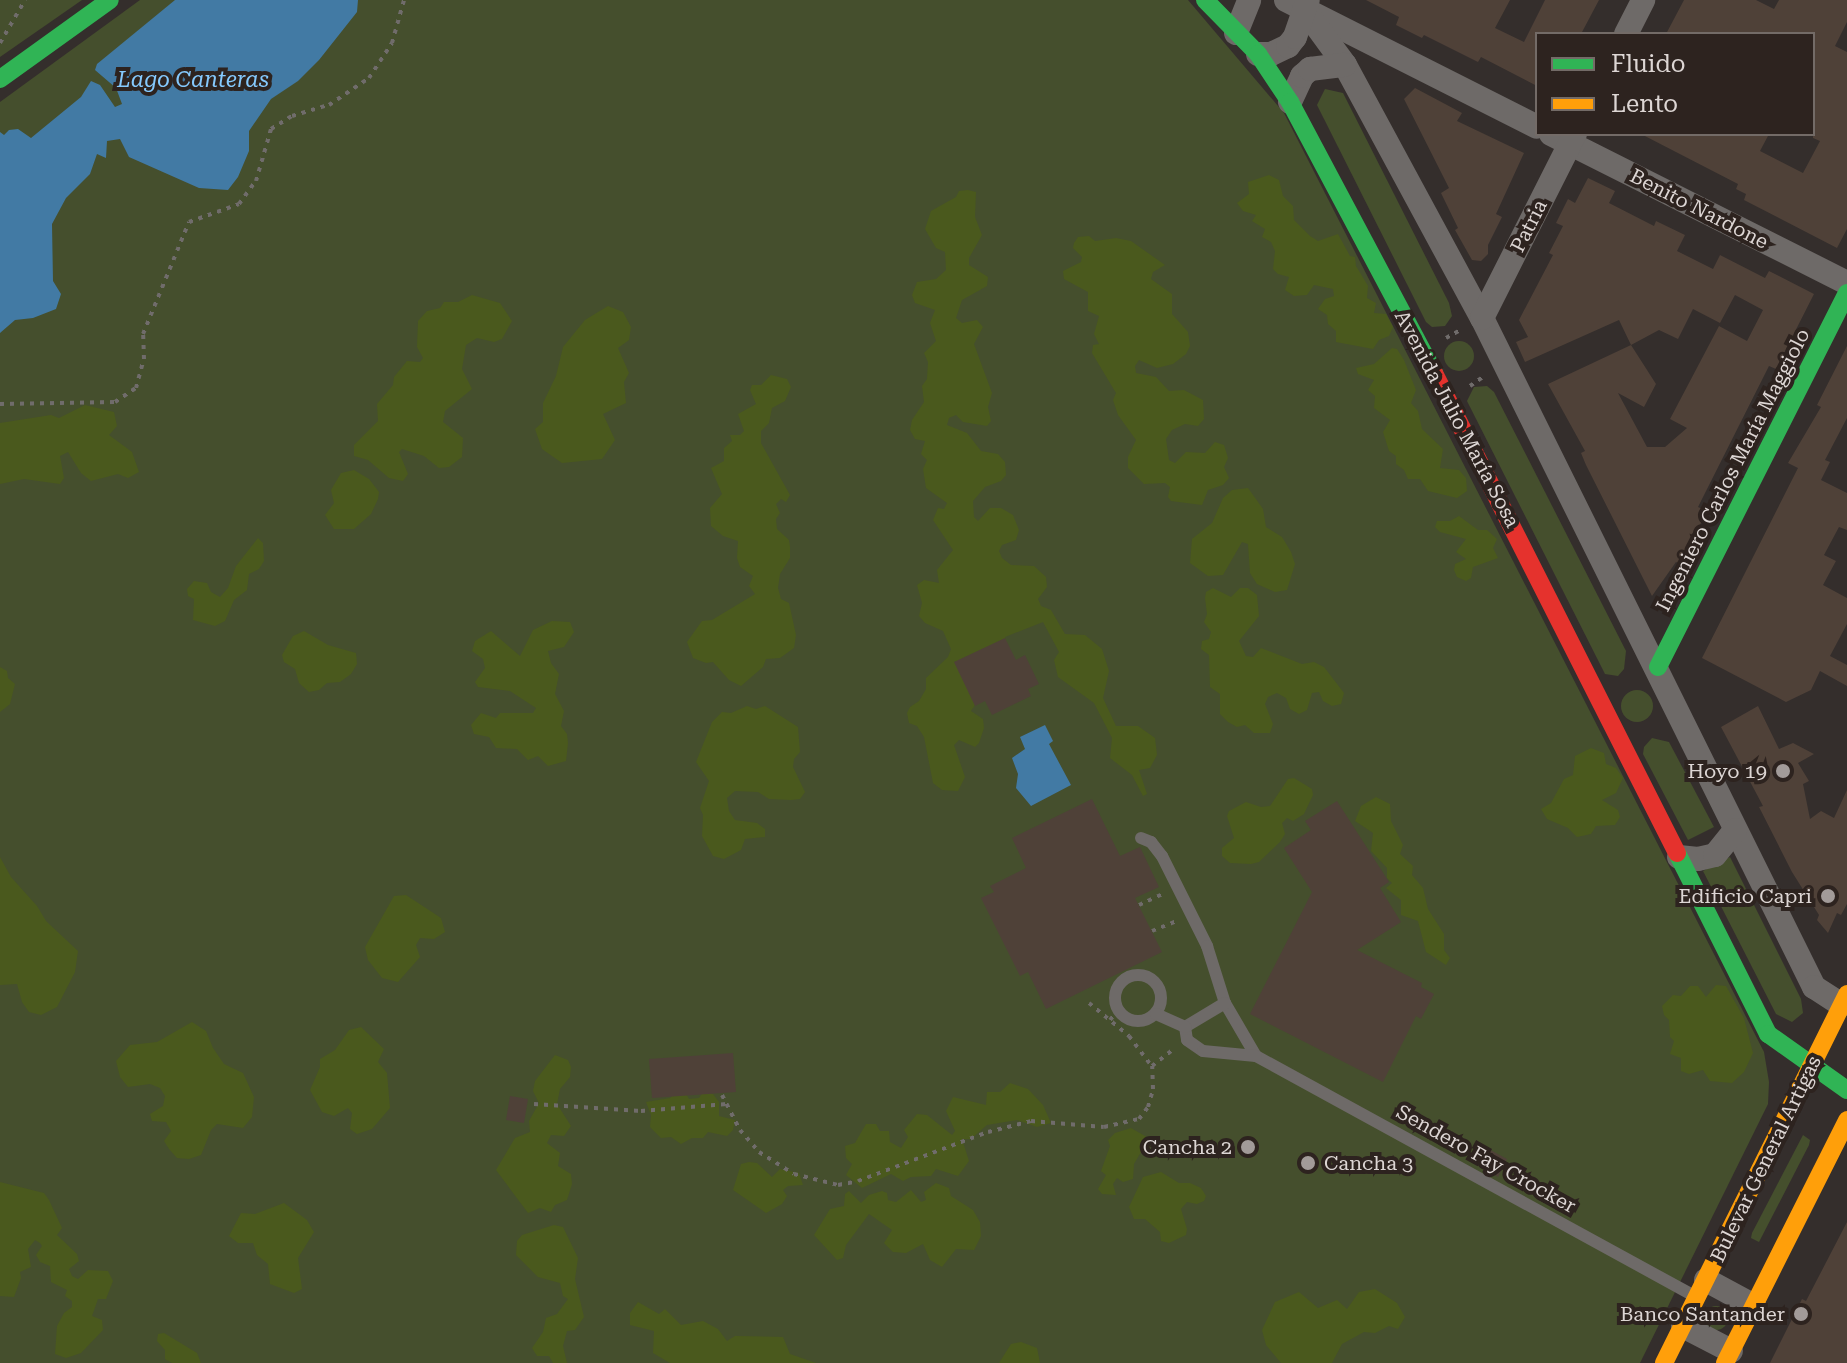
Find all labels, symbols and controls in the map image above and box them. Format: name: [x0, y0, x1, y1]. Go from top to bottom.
legend: [1535, 32, 1815, 136]
text: Fluido: [1611, 50, 1686, 78]
water label: Lago Canteras: [117, 67, 269, 93]
text: Lento: [1611, 90, 1678, 118]
street label: Benito Nardone: [1626, 164, 1772, 254]
street label: Patria: [1506, 196, 1552, 256]
street label: Avenida Julio María Sosa: [1390, 306, 1524, 532]
street label: Ingeniero Carlos María Maggiolo: [1651, 325, 1815, 615]
place label: Hoyo 19: [1688, 759, 1767, 783]
marker: Hoyo 19: [1774, 762, 1792, 780]
place label: Edificio Capri: [1679, 884, 1812, 908]
marker: Edificio Capri: [1819, 887, 1837, 905]
street label: Bulevar General Artigas: [1706, 1052, 1826, 1266]
street label: Sendero Fay Crocker: [1392, 1100, 1580, 1218]
place label: Cancha 2: [1143, 1135, 1232, 1159]
marker: Cancha 2: [1239, 1138, 1257, 1156]
place label: Cancha 3: [1324, 1151, 1413, 1175]
marker: Cancha 3: [1299, 1154, 1317, 1172]
place label: Banco Santander: [1620, 1302, 1785, 1326]
marker: Banco Santander: [1792, 1305, 1810, 1323]

